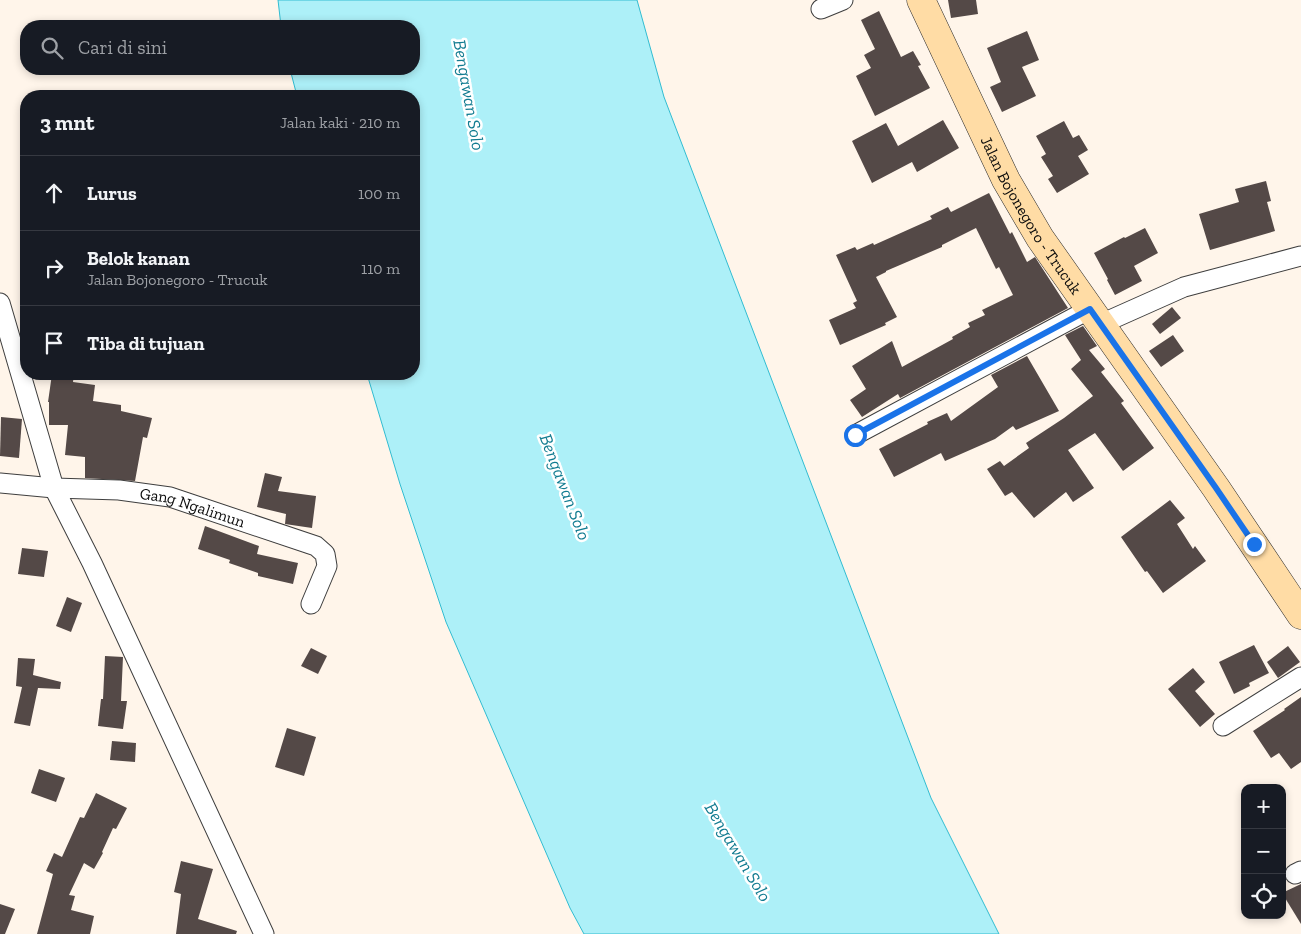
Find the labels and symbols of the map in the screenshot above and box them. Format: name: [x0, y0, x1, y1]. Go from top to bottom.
water label: Bengawan Solo: [448, 38, 490, 152]
street label: Jalan Bojonegoro - Trucuk: [977, 133, 1086, 298]
route start: [844, 424, 867, 447]
water label: Bengawan Solo: [535, 431, 595, 543]
street label: Gang Ngalimun: [139, 483, 249, 531]
route end: [1243, 533, 1266, 556]
water label: Bengawan Solo: [700, 798, 776, 906]

